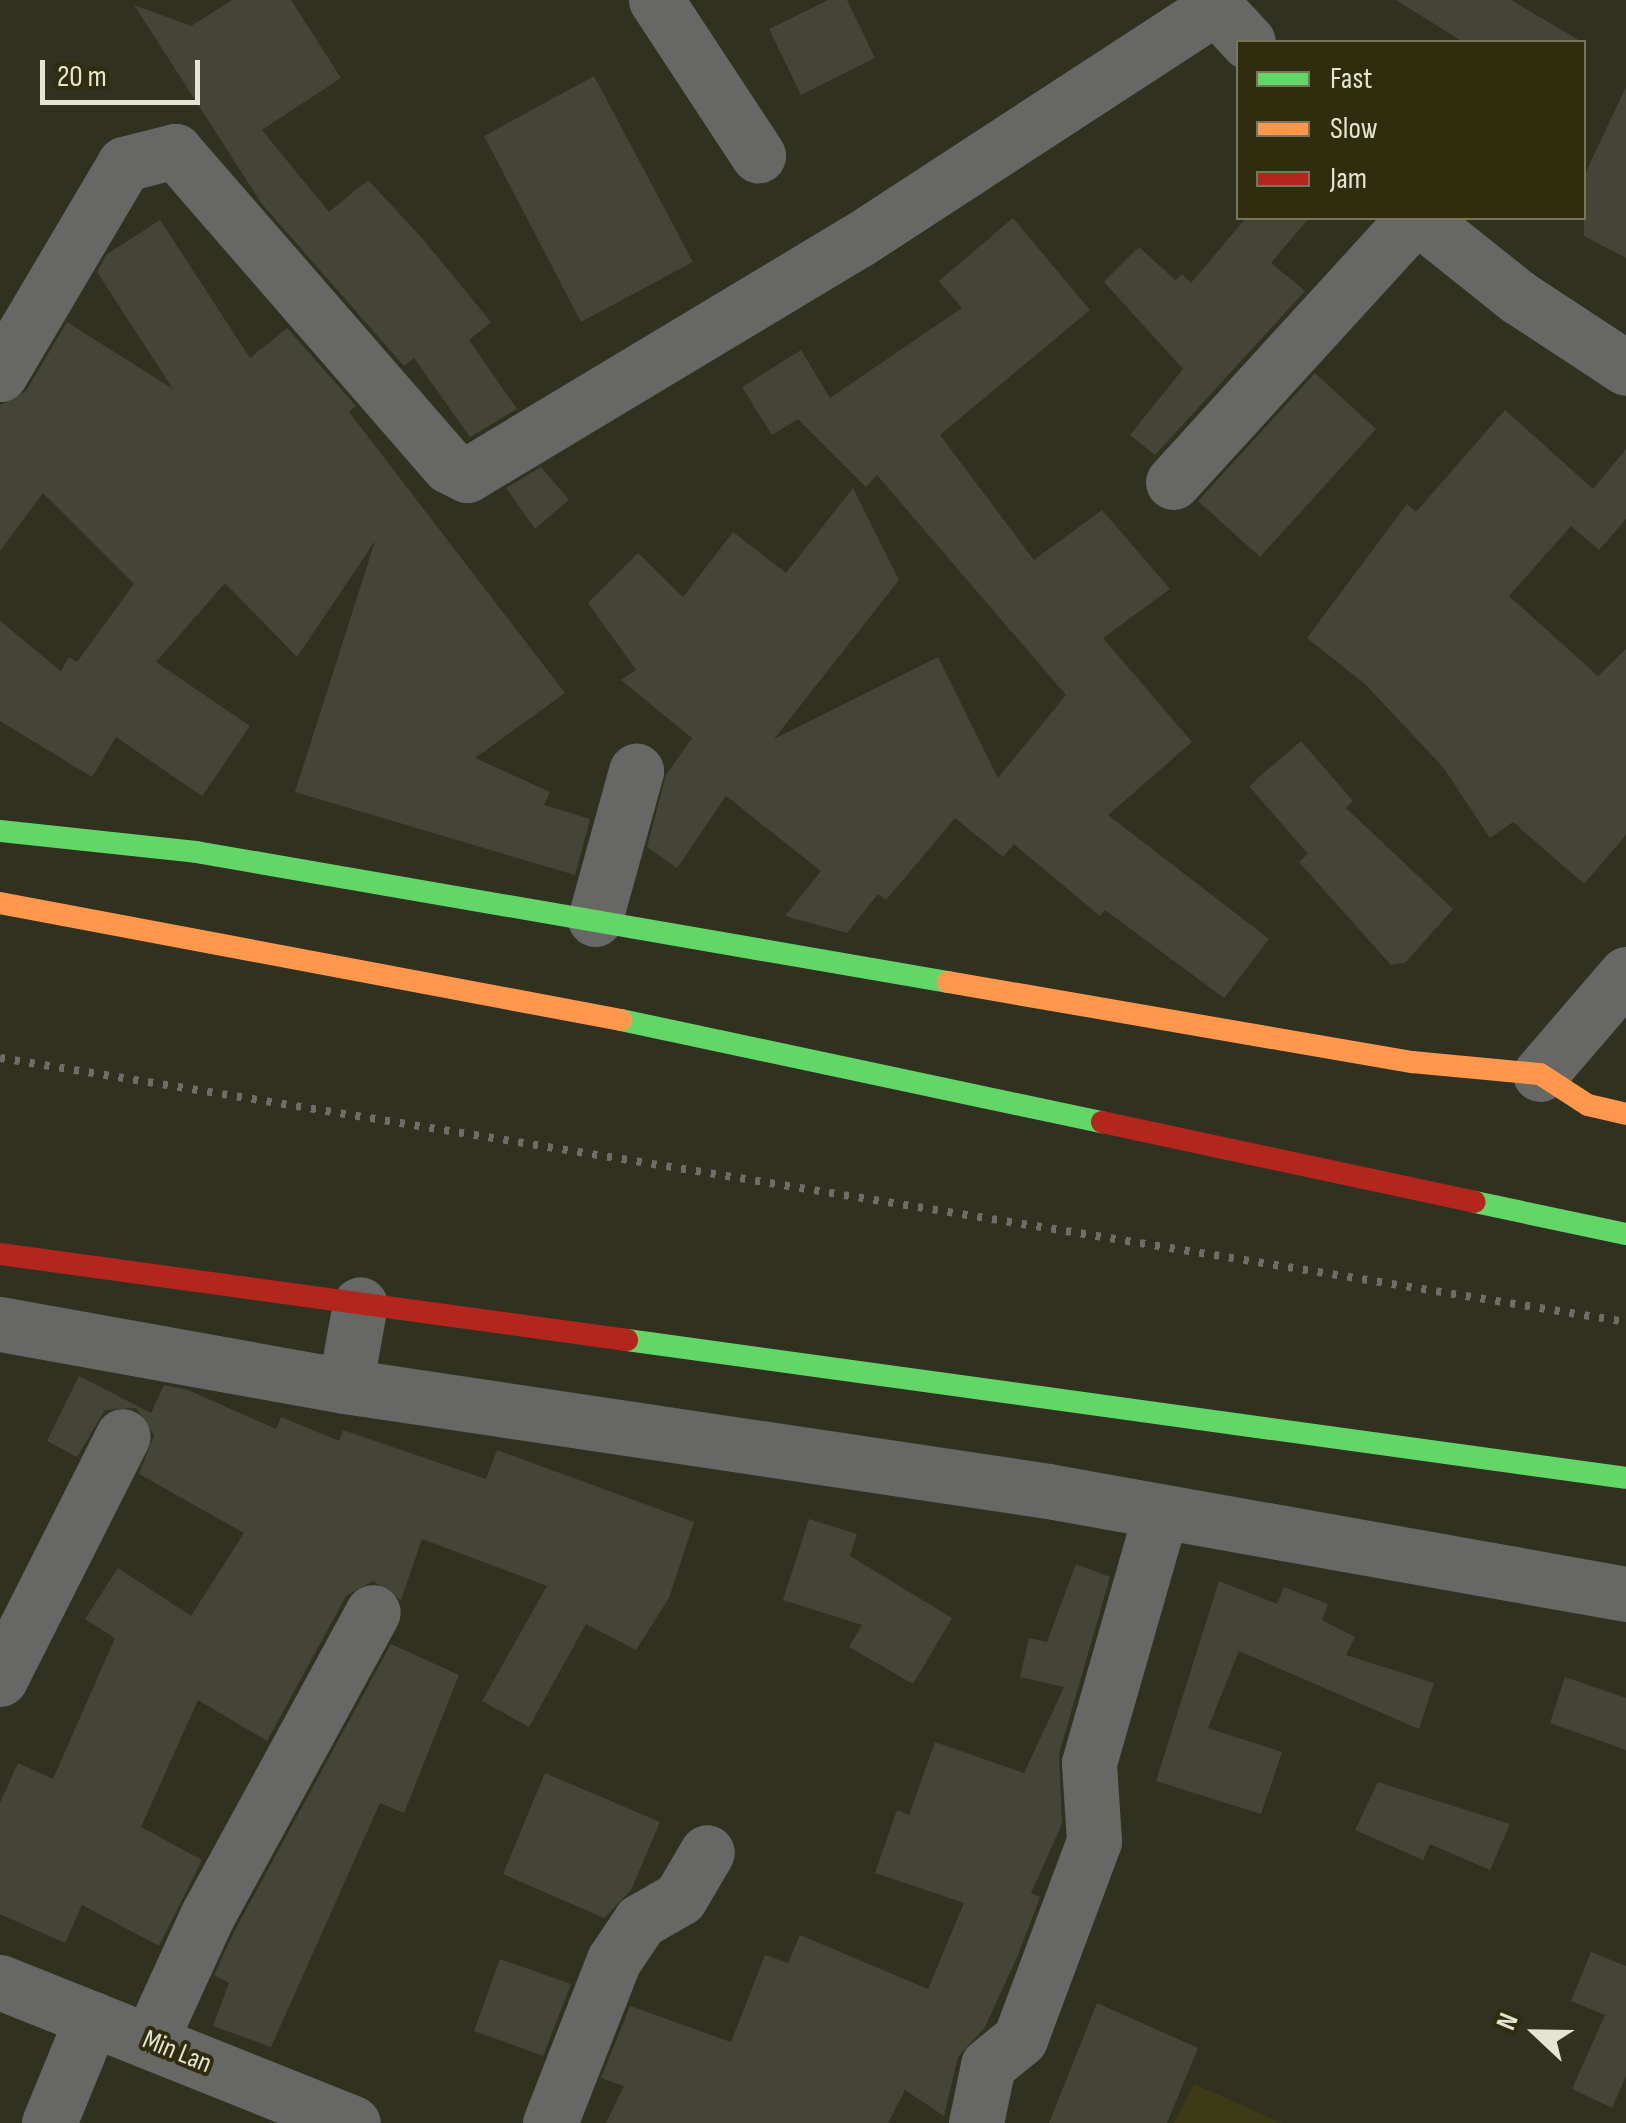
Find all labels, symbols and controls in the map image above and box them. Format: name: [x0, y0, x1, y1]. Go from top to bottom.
scale bar: [45, 40, 205, 102]
legend: [1236, 40, 1586, 220]
text: 20 m: [57, 59, 107, 95]
text: Fast: [1330, 61, 1372, 97]
text: Slow: [1330, 111, 1378, 147]
text: Jam: [1330, 161, 1367, 197]
north arrow: [1486, 1983, 1586, 2083]
text: N: [1490, 2008, 1526, 2035]
street label: Min Lan: [138, 2023, 216, 2081]

